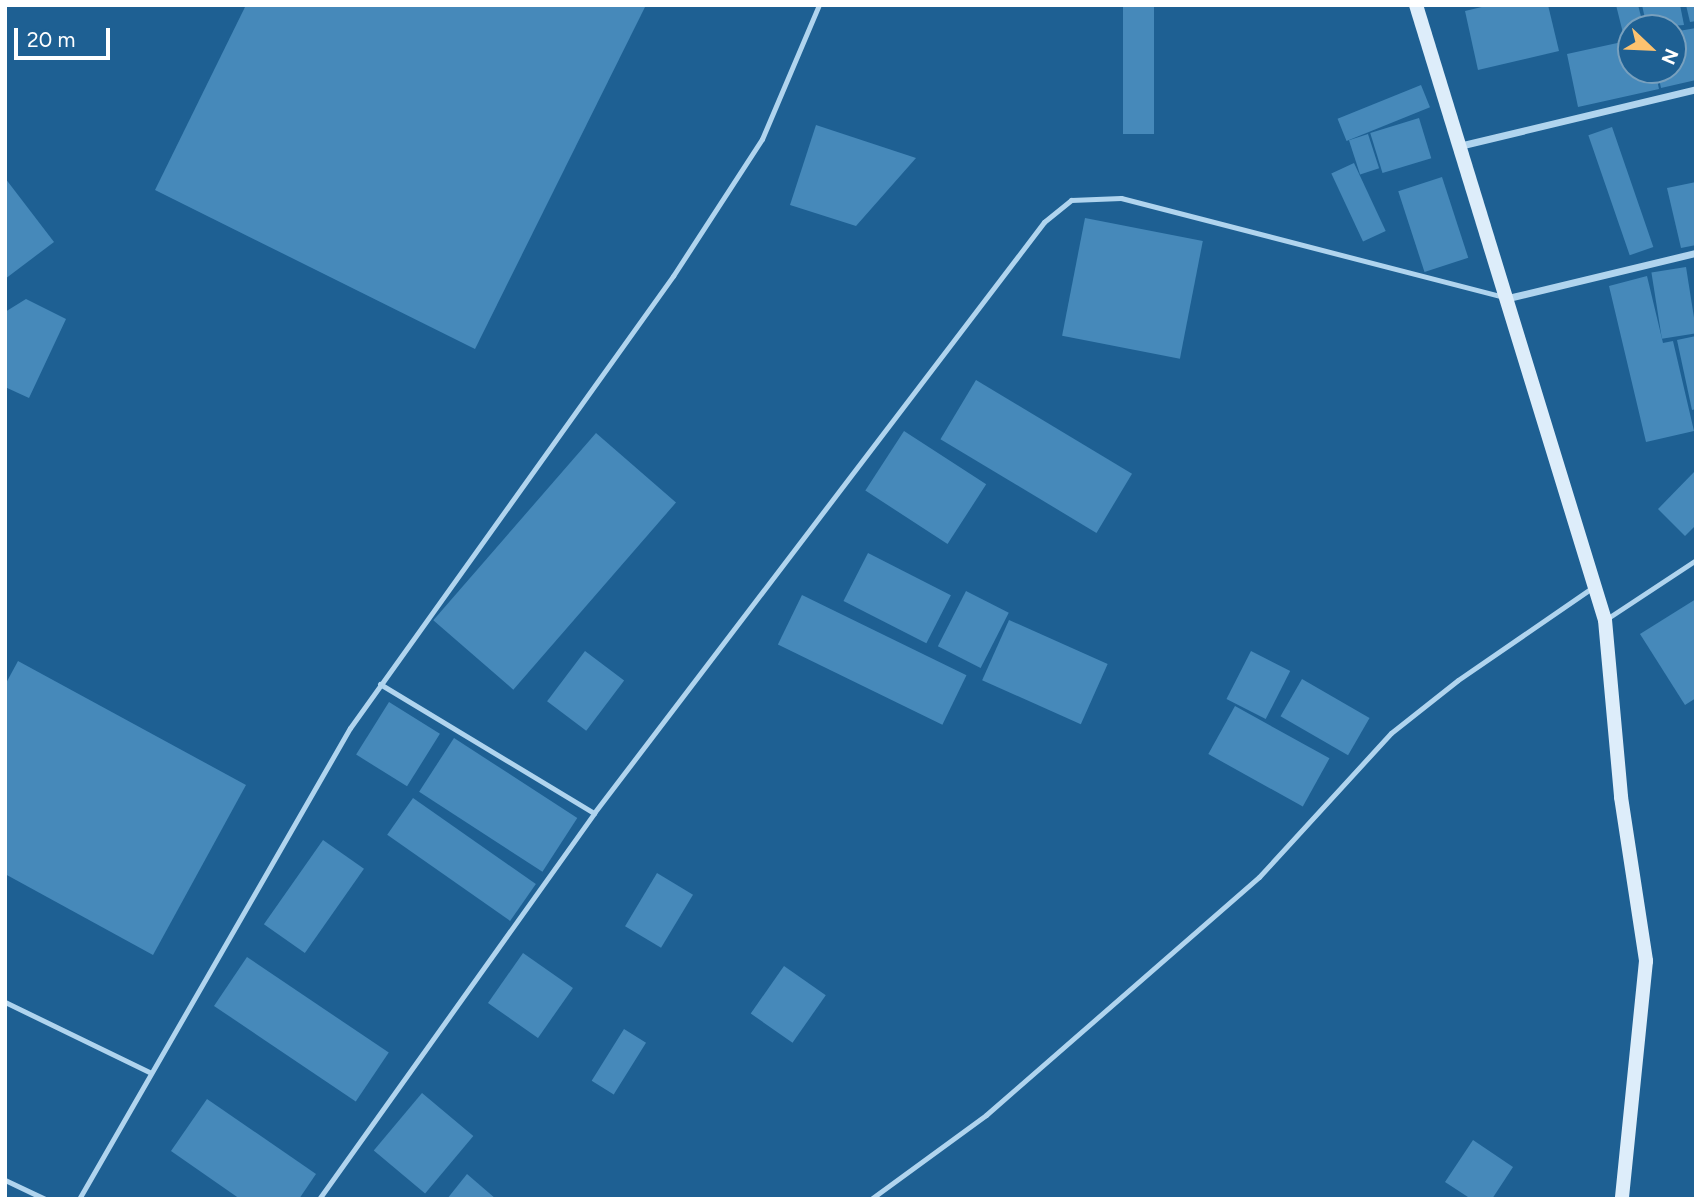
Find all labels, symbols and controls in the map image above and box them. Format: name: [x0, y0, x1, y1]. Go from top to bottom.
scale bar: [18, 14, 114, 58]
north arrow: [1617, 14, 1687, 84]
text: 20 m: [27, 27, 75, 52]
text: N: [1656, 45, 1683, 68]

